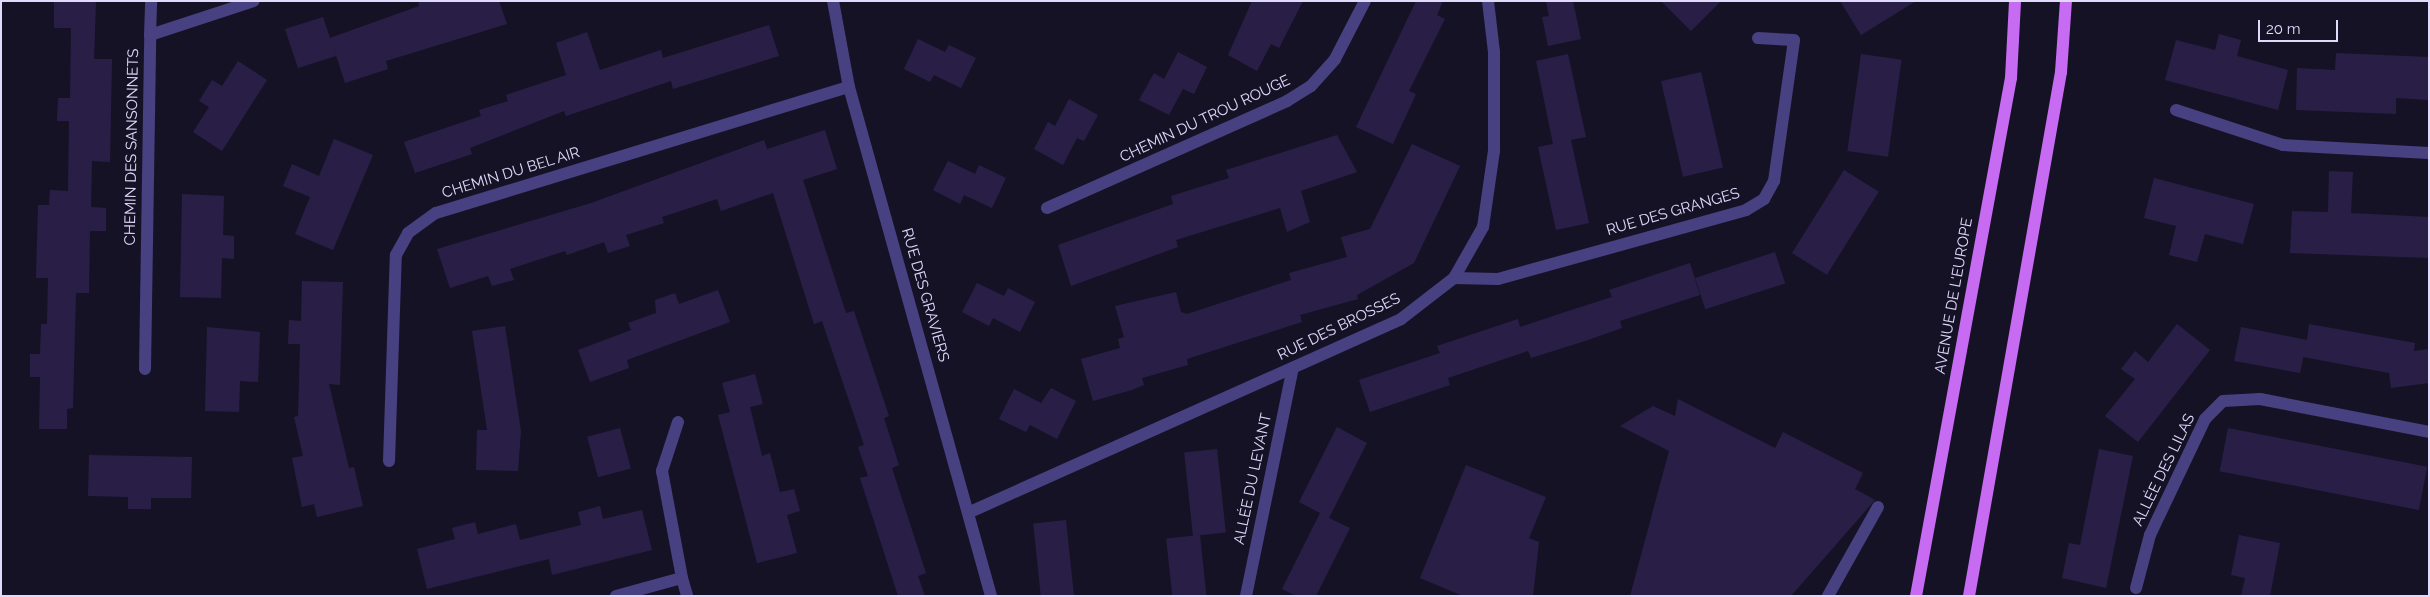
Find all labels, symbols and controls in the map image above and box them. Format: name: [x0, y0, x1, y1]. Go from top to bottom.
scale bar: [2260, 10, 2340, 42]
text: 20 m: [2266, 20, 2301, 38]
street label: CHEMIN DES SANSONNETS: [121, 48, 143, 246]
street label: CHEMIN DU TROU ROUGE: [1117, 71, 1293, 167]
street label: CHEMIN DU BEL AIR: [440, 143, 582, 203]
street label: RUE DES GRANGES: [1604, 184, 1742, 240]
street label: AVENUE DE L'EUROPE: [1931, 216, 1977, 376]
street label: RUE DES GRAVIERS: [897, 226, 953, 364]
street label: RUE DES BROSSES: [1275, 289, 1403, 365]
street label: ALLÉE DES LILAS: [2129, 411, 2199, 529]
street label: ALLÉE DU LEVANT: [1230, 412, 1276, 546]

